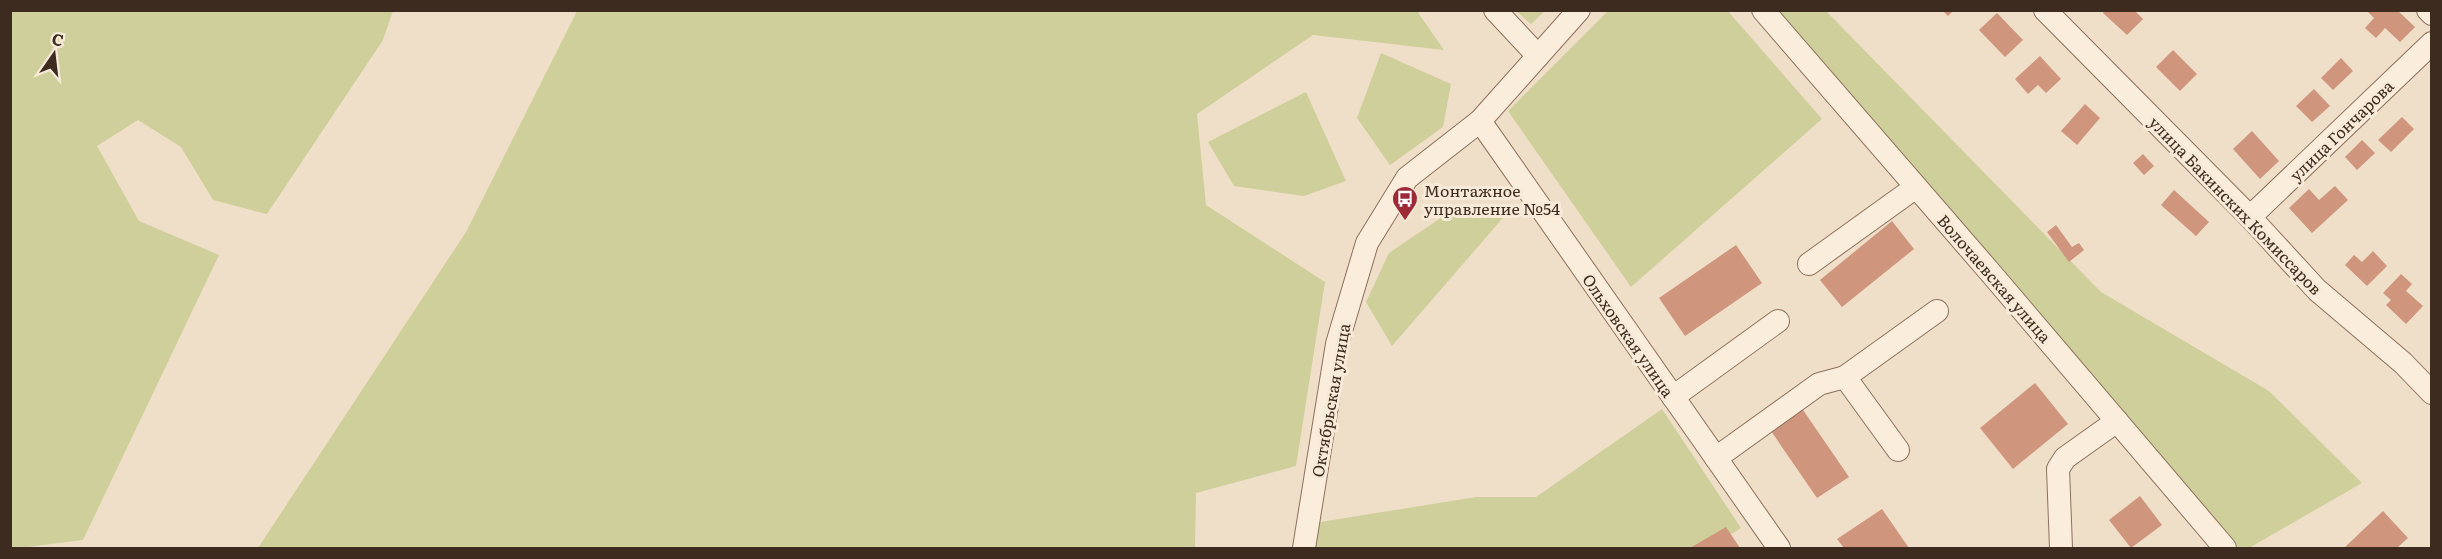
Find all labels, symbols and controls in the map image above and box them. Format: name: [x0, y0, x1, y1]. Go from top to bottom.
north arrow: [24, 24, 84, 84]
text: С: [49, 25, 66, 51]
street label: улица Гончарова: [2283, 74, 2399, 186]
street label: улица Бакинских Комиссаров: [2144, 110, 2328, 300]
place label: Монтажное управление №54: [1424, 178, 1560, 220]
bus stop icon: Монтажное управление №54: [1390, 184, 1420, 222]
street label: Волочаевская улица: [1932, 209, 2058, 348]
street label: Ольховская улица: [1577, 268, 1681, 402]
street label: Октябрьская улица: [1305, 321, 1355, 479]

